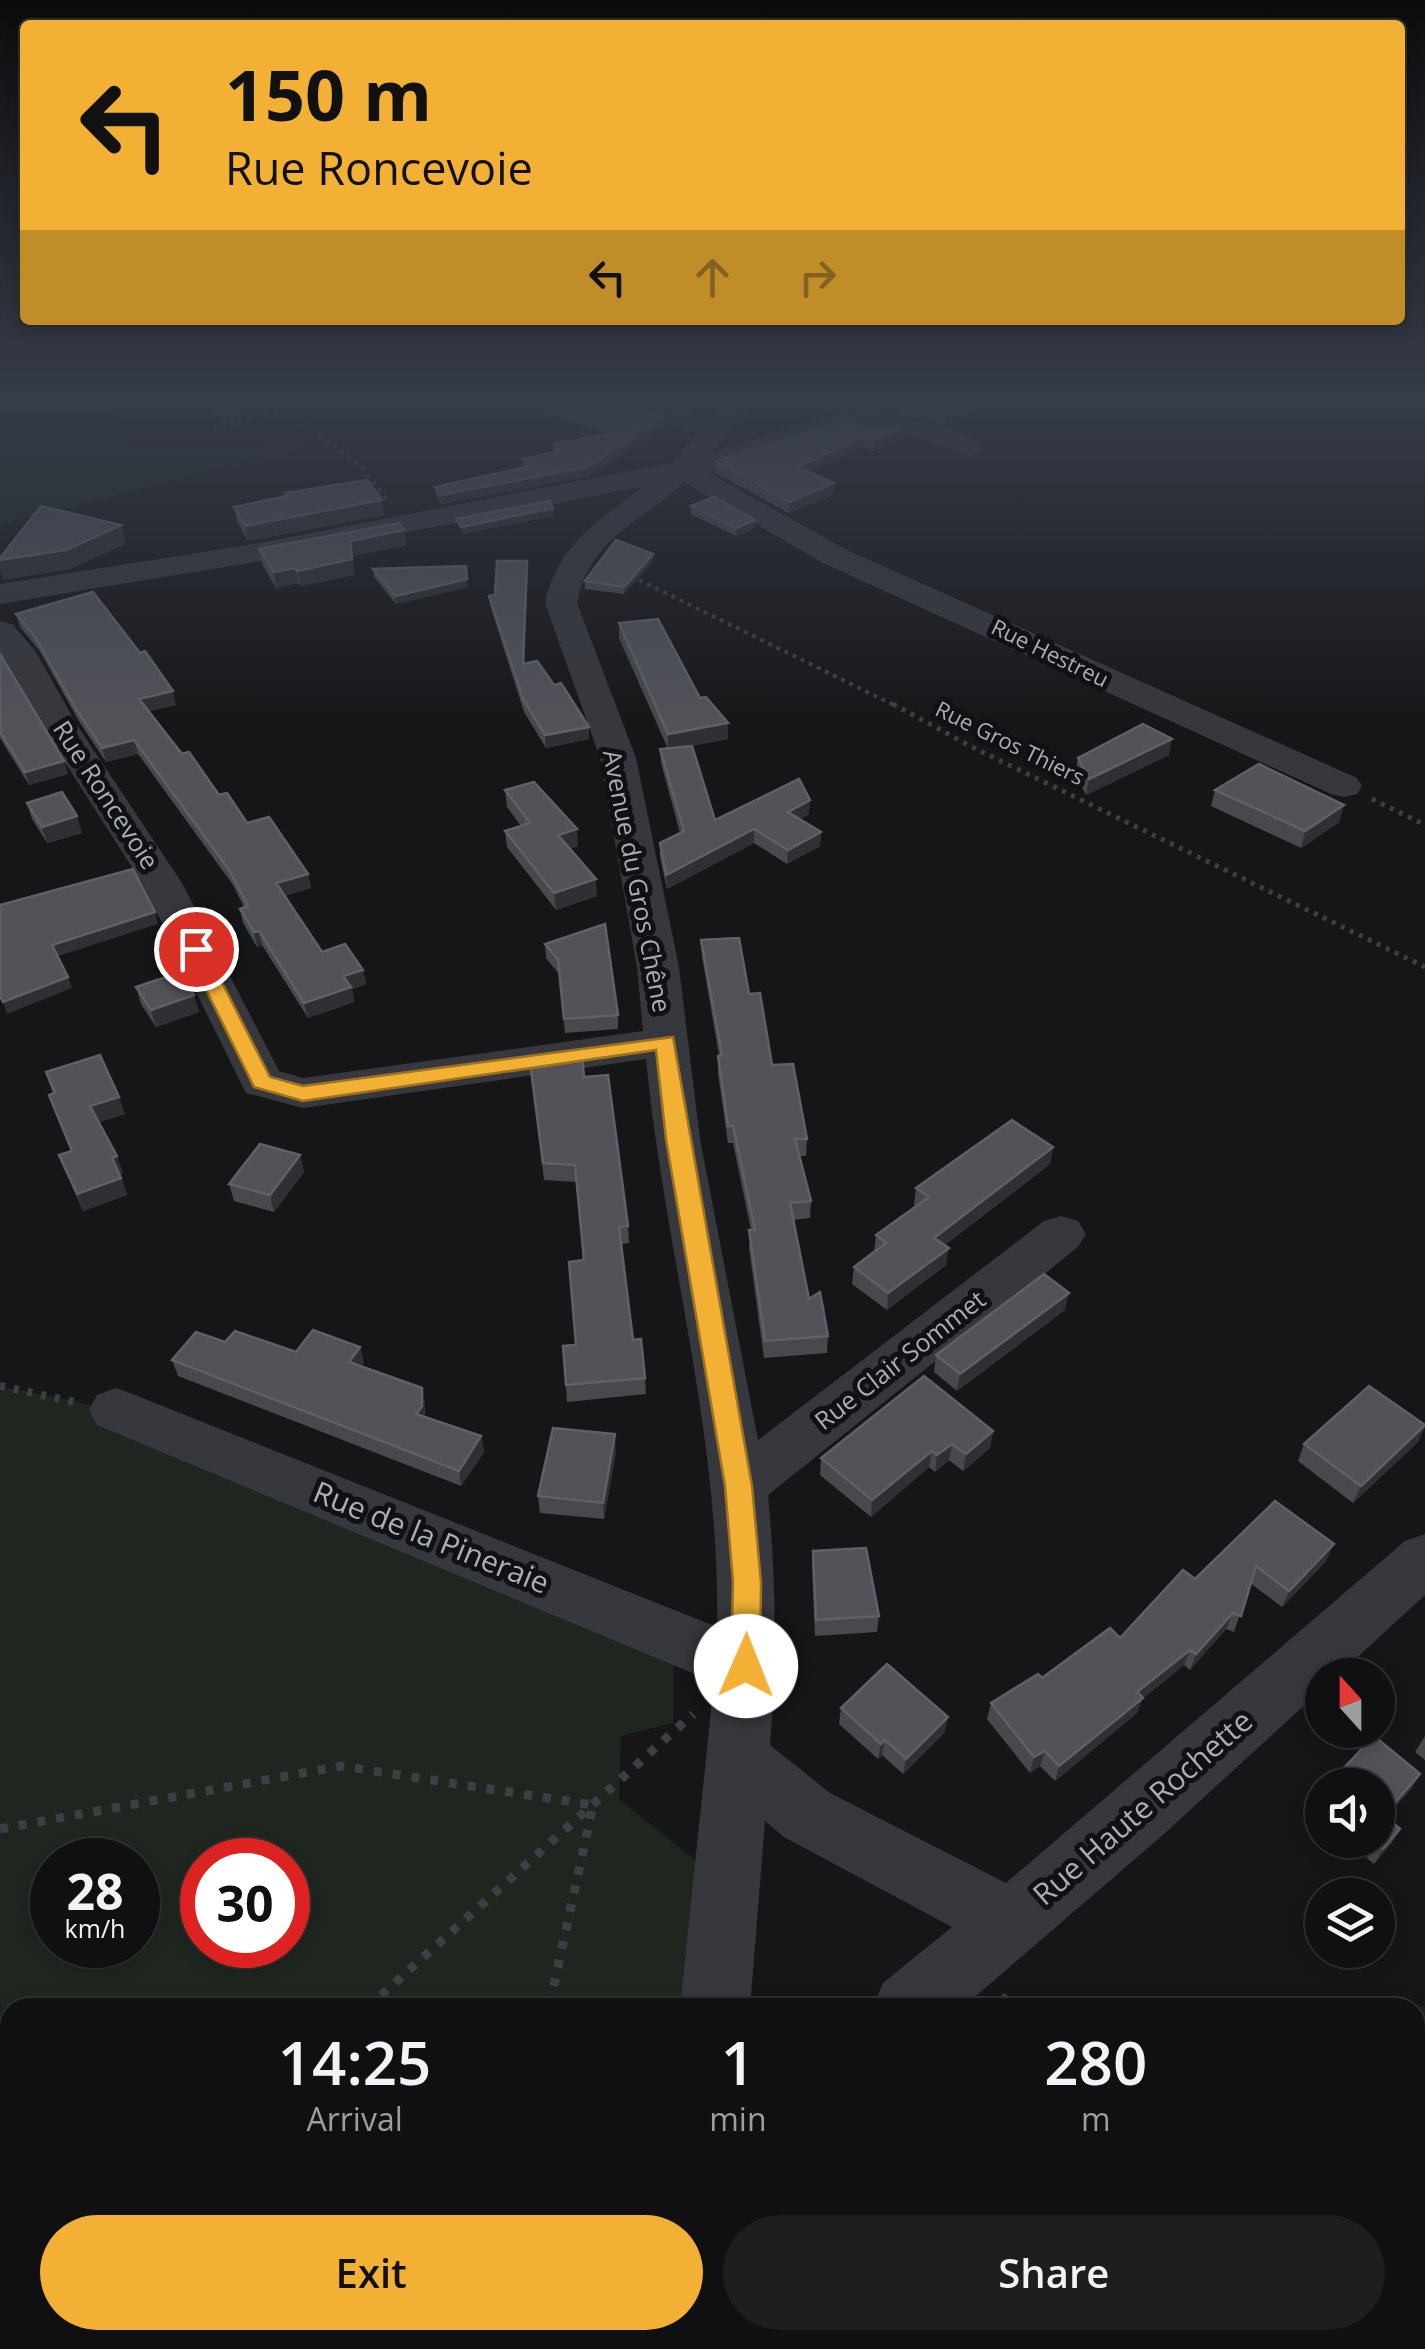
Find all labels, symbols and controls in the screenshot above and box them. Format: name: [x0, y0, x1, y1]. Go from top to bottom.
text: 150 m: [225, 46, 432, 142]
icon: left: [60, 60, 190, 190]
text: Rue Roncevoie: [225, 137, 533, 198]
icon: left: [580, 250, 635, 305]
icon: ahead: [685, 250, 740, 305]
icon: right: [790, 250, 845, 305]
street label: Rue Hestreu: [987, 611, 1114, 693]
street label: Rue Gros Thiers: [931, 693, 1090, 791]
street label: Rue Roncevoie: [46, 713, 168, 875]
street label: Avenue du Gros Chêne: [596, 747, 680, 1015]
pin: [154, 907, 239, 992]
icon: arrive: [169, 922, 224, 977]
street label: Rue Clair Sommet: [807, 1282, 992, 1437]
street label: Rue de la Pineraie: [308, 1471, 556, 1603]
position arrow: [694, 1614, 798, 1718]
north arrow: [1305, 1658, 1395, 1748]
map controls: [1305, 1658, 1395, 1968]
street label: Rue Haute Rochette: [1023, 1700, 1261, 1914]
button: sound: [1305, 1768, 1395, 1858]
speed limit sign: 30: [180, 1838, 310, 1968]
text: 28: [66, 1857, 124, 1925]
button: layers: [1305, 1878, 1395, 1968]
text: km/h: [65, 1911, 125, 1945]
text: 14:25: [278, 2021, 431, 2103]
text: 1: [721, 2021, 755, 2103]
text: 280: [1044, 2021, 1147, 2103]
text: Arrival: [306, 2097, 403, 2140]
text: min: [709, 2097, 767, 2140]
text: m: [1081, 2097, 1111, 2140]
button: Exit: [40, 2215, 703, 2330]
button: Share: [723, 2215, 1385, 2330]

